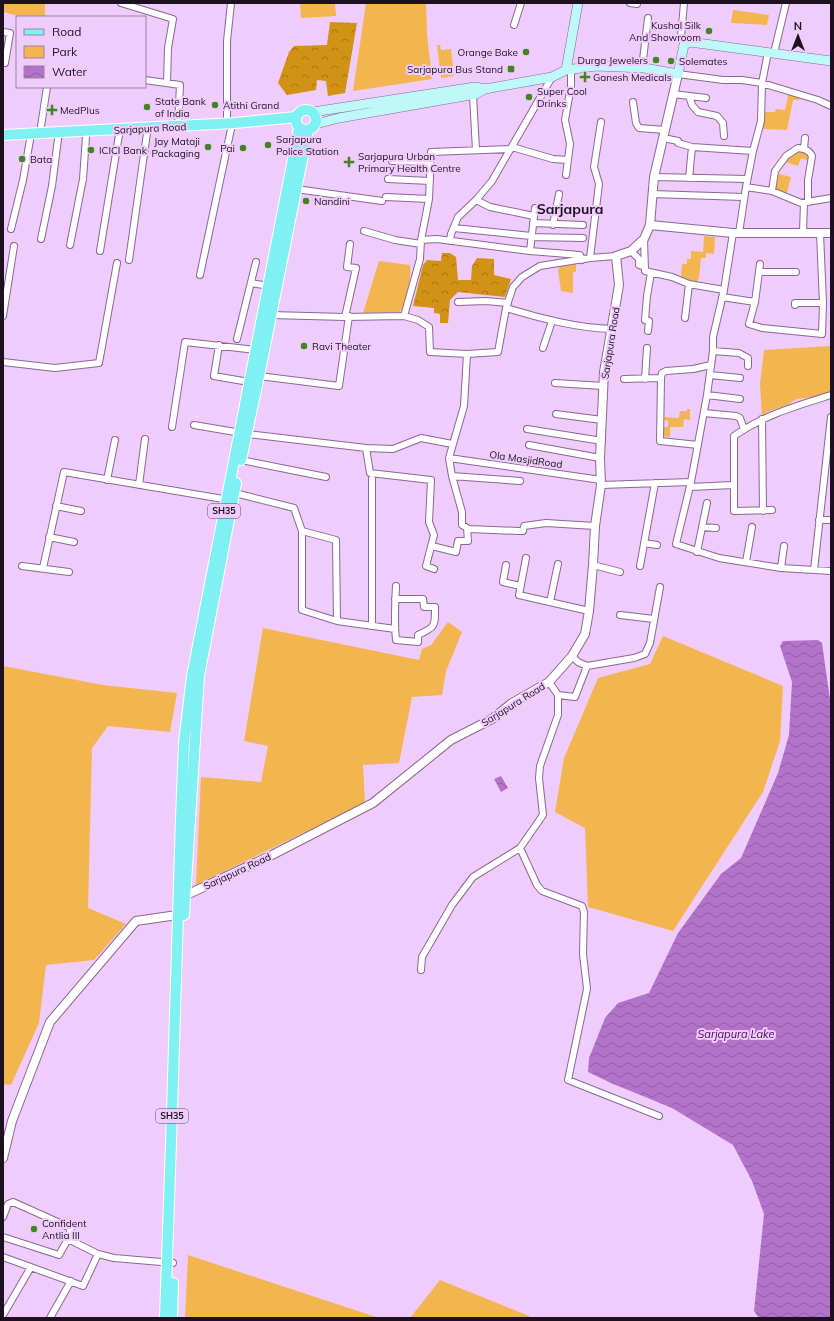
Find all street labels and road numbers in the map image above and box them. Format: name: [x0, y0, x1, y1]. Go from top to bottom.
street label: Sarjapura Road: [113, 120, 187, 137]
street label: Sarjapura Road: [598, 306, 623, 380]
street label: Ola MasjidRoad: [489, 448, 563, 471]
road number: SH35: [208, 504, 240, 518]
street label: Sarjapura Road: [479, 680, 548, 729]
street label: Sarjapura Road: [202, 850, 273, 893]
road number: SH35: [156, 1109, 188, 1123]

